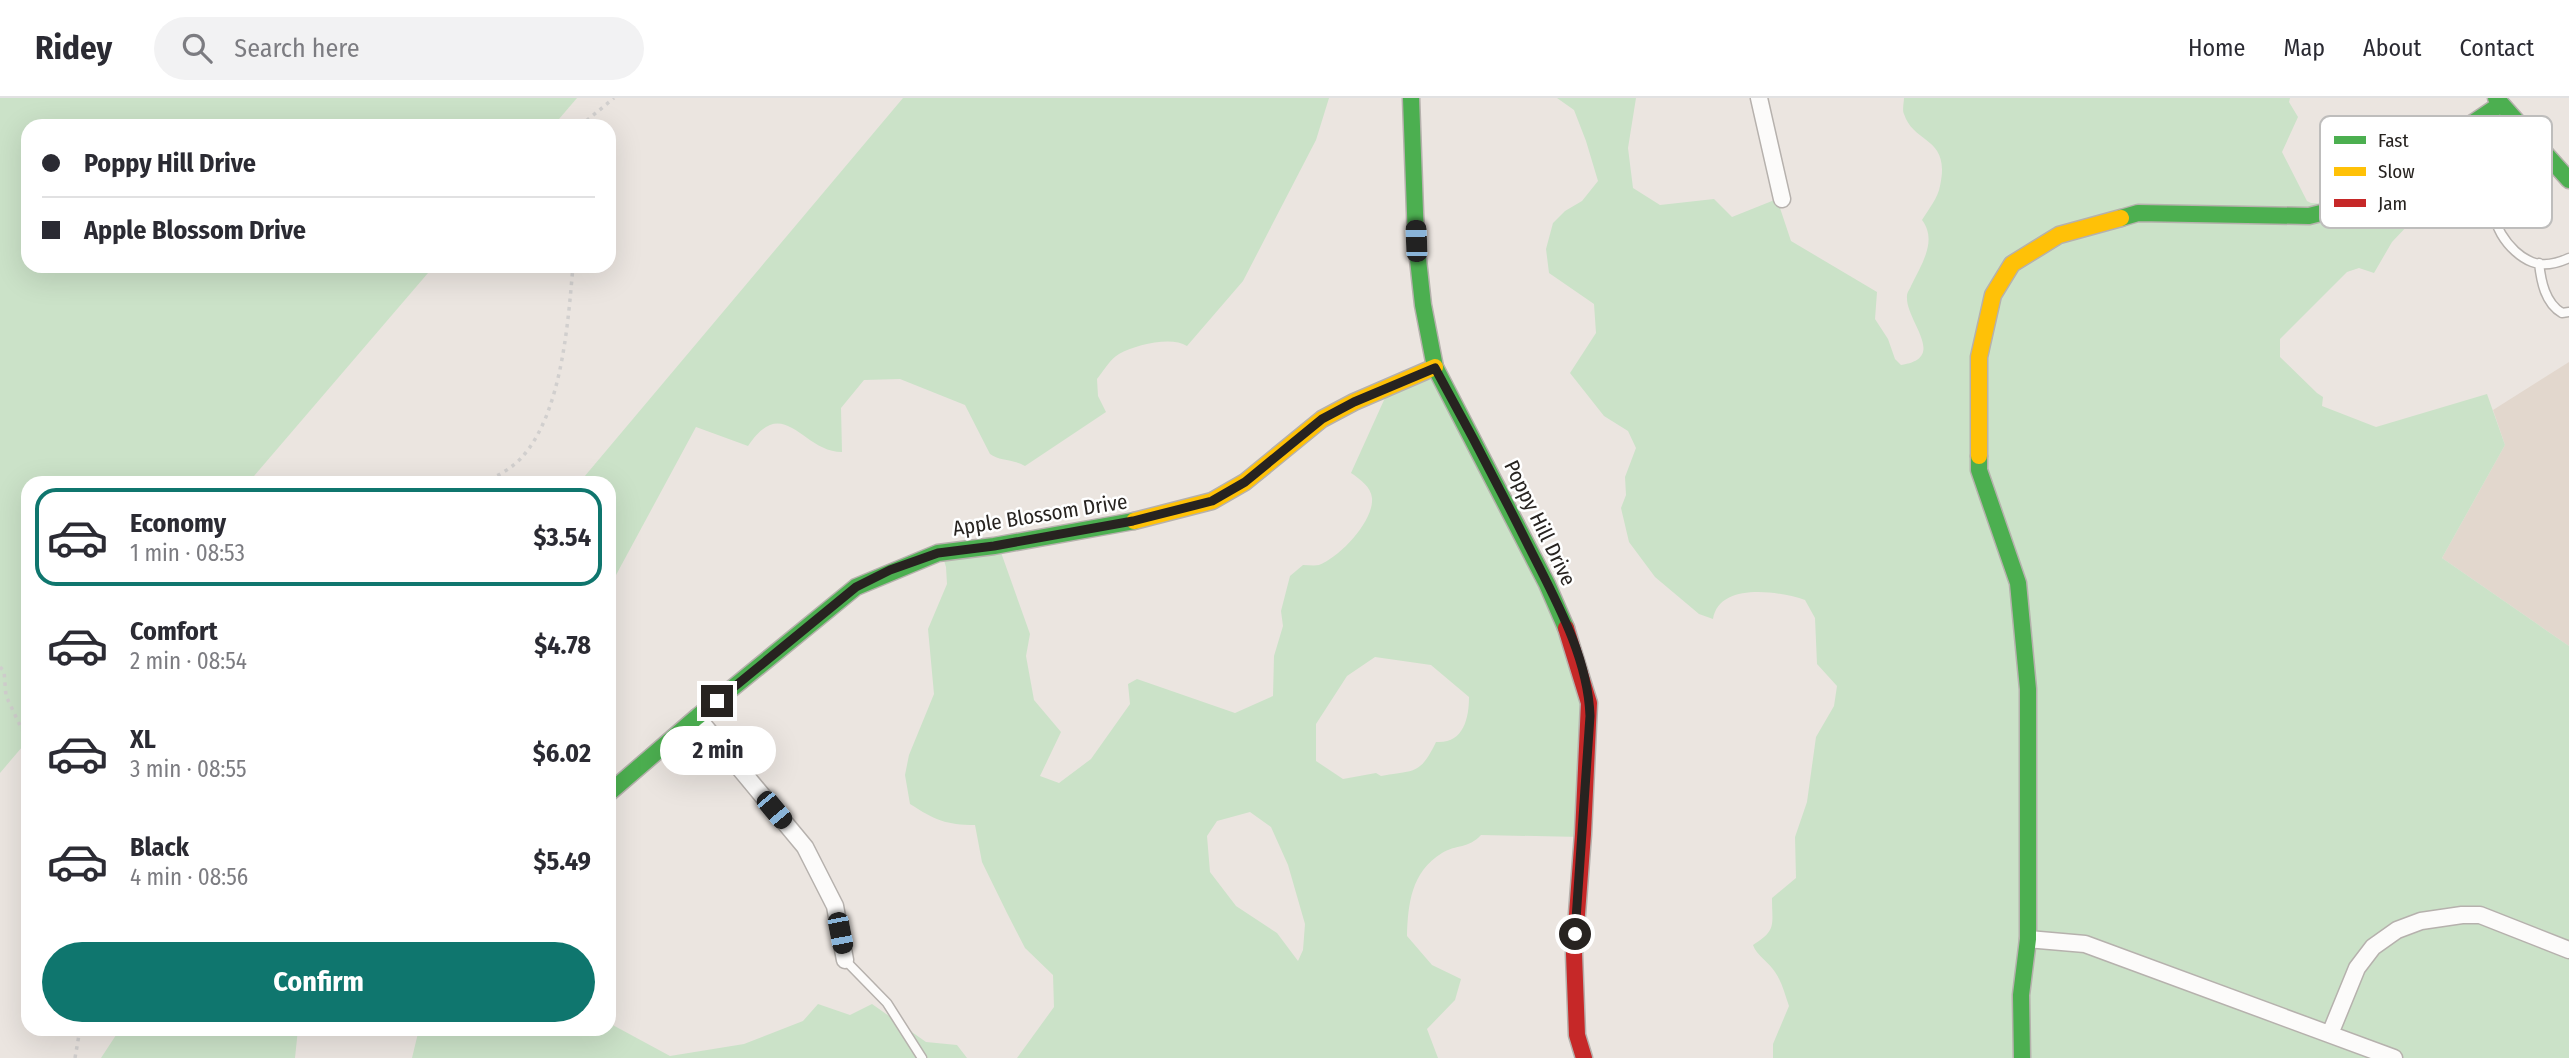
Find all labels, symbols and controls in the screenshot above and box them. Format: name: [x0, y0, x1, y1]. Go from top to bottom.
search box: [154, 17, 644, 80]
text: Ridey: [35, 28, 112, 68]
icon: search: [178, 29, 216, 67]
text: Search here: [234, 33, 360, 64]
text: Home: [2188, 34, 2245, 62]
text: Map: [2283, 34, 2325, 62]
text: About: [2363, 34, 2421, 62]
text: Contact: [2459, 34, 2534, 62]
legend: [2320, 116, 2552, 228]
text: Fast: [2378, 129, 2409, 152]
text: Poppy Hill Drive: [84, 148, 256, 179]
text: Slow: [2378, 160, 2415, 183]
text: Jam: [2378, 192, 2407, 215]
text: Apple Blossom Drive: [84, 215, 306, 246]
car: [1405, 220, 1428, 262]
street label: Poppy Hill Drive: [1498, 456, 1582, 590]
street label: Apple Blossom Drive: [951, 488, 1129, 542]
icon: car: [46, 506, 109, 569]
text: Economy: [130, 508, 226, 539]
text: $3.54: [533, 522, 591, 553]
text: 1 min · 08:53: [130, 539, 245, 567]
icon: car: [46, 614, 109, 677]
text: Comfort: [130, 616, 218, 647]
text: $4.78: [534, 630, 591, 661]
text: 2 min · 08:54: [130, 647, 247, 675]
route end: [701, 685, 733, 717]
icon: car: [46, 722, 109, 785]
text: XL: [130, 724, 156, 755]
callout: 2 min: [659, 726, 775, 774]
text: 2 min: [693, 736, 744, 764]
text: $6.02: [533, 738, 591, 769]
text: 3 min · 08:55: [130, 755, 247, 783]
car: [753, 787, 796, 833]
icon: car: [46, 830, 109, 893]
text: Black: [130, 832, 189, 863]
text: $5.49: [534, 846, 591, 877]
text: 4 min · 08:56: [130, 863, 248, 891]
car: [826, 910, 855, 956]
route start: [1559, 918, 1591, 950]
button: Confirm: [42, 942, 595, 1022]

